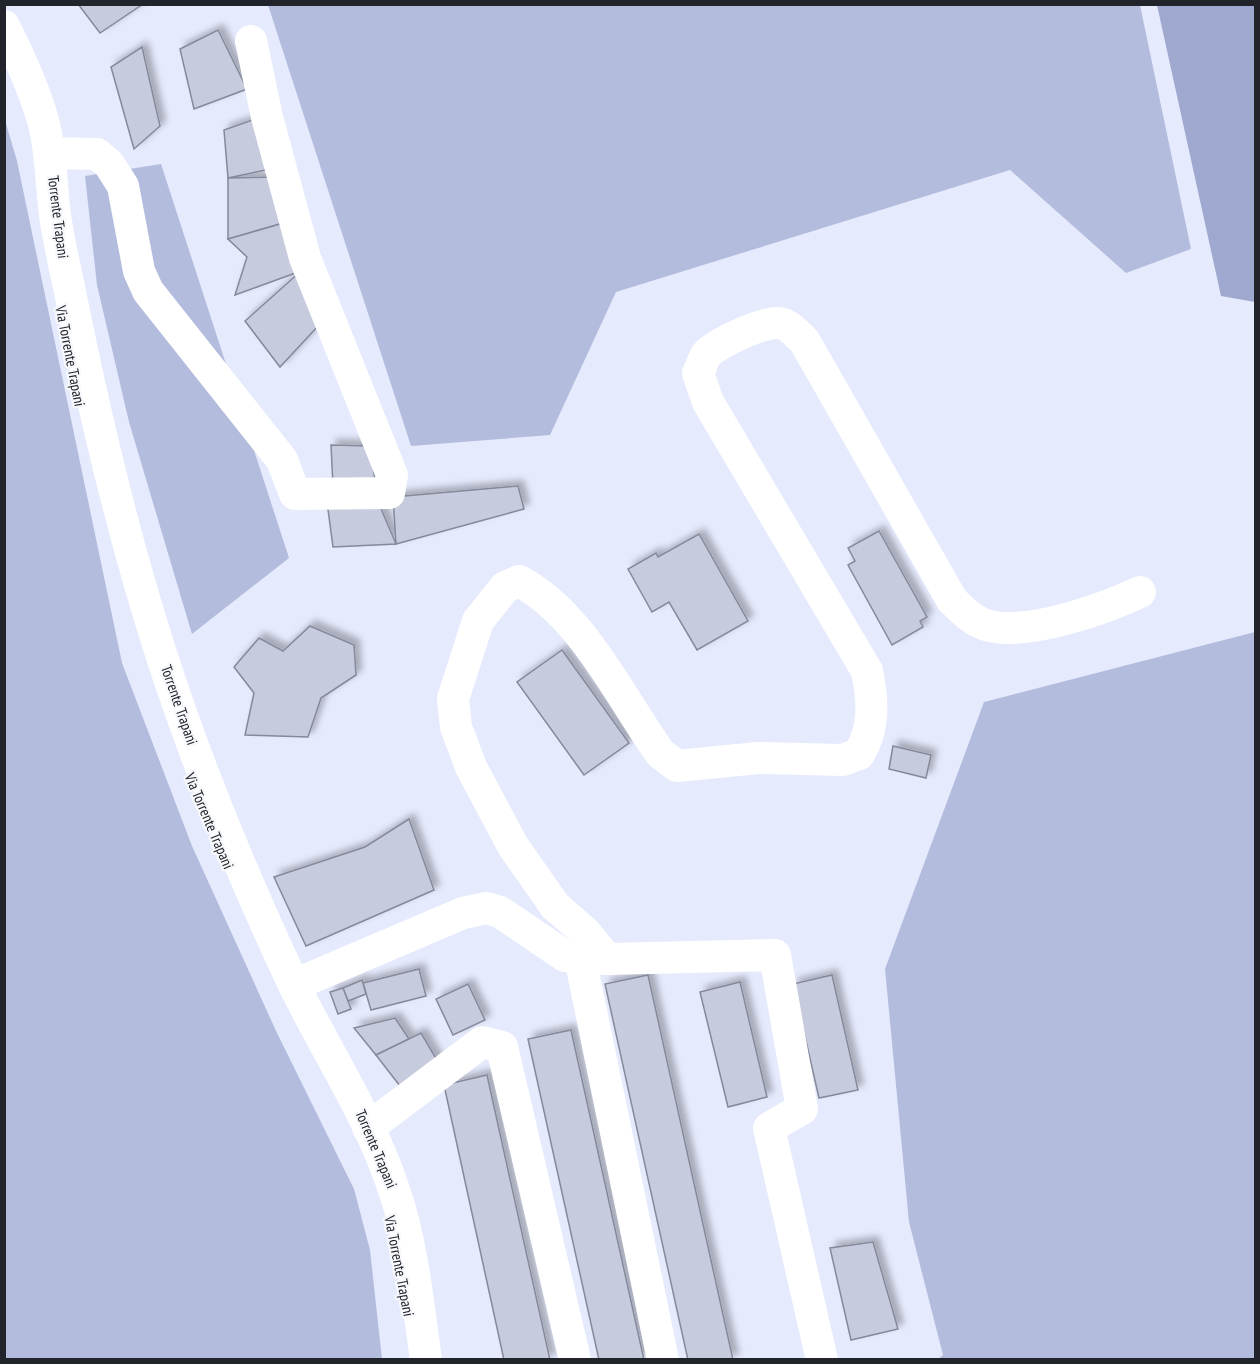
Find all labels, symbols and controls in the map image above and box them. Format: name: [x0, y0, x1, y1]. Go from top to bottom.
street label: Torrente Trapani: [44, 174, 73, 260]
street label: Via Torrente Trapani: [51, 303, 90, 408]
street label: Torrente Trapani: [157, 662, 202, 747]
street label: Via Torrente Trapani: [180, 769, 238, 872]
street label: Torrente Trapani: [351, 1107, 402, 1191]
street label: Via Torrente Trapani: [380, 1213, 419, 1318]

